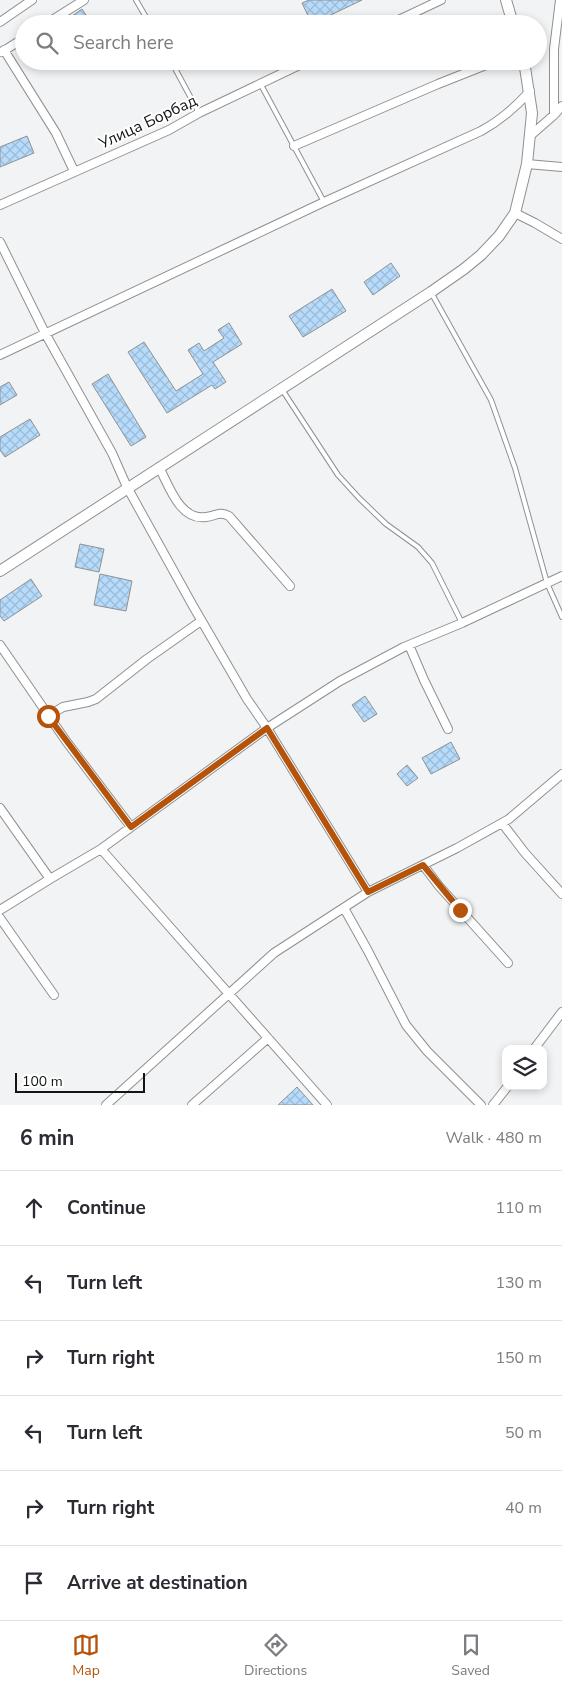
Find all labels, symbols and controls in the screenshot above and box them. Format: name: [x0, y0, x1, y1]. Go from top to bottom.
search box: [15, 15, 547, 70]
icon: search: [33, 29, 61, 57]
text: Search here: [73, 30, 174, 56]
street label: Улица Борбад: [94, 89, 201, 155]
route start: [37, 705, 60, 728]
route end: [449, 899, 472, 922]
map controls: [502, 1045, 547, 1090]
button: layers: [502, 1045, 547, 1090]
scale bar: [15, 1070, 145, 1093]
text: 100 m: [22, 1072, 63, 1091]
text: 6 min: [20, 1124, 74, 1152]
text: Walk · 480 m: [446, 1127, 542, 1149]
icon: ahead: [20, 1194, 48, 1222]
text: Continue: [67, 1195, 146, 1221]
text: 110 m: [495, 1197, 542, 1219]
icon: left: [20, 1269, 48, 1297]
text: Turn left: [67, 1270, 142, 1296]
text: 130 m: [495, 1272, 542, 1294]
icon: right: [20, 1344, 48, 1372]
text: Turn right: [67, 1345, 154, 1371]
text: 150 m: [495, 1347, 542, 1369]
icon: left: [20, 1419, 48, 1447]
text: Turn left: [67, 1420, 142, 1446]
text: 50 m: [505, 1422, 542, 1444]
icon: right: [20, 1494, 48, 1522]
text: Turn right: [67, 1495, 154, 1521]
text: 40 m: [505, 1497, 542, 1519]
icon: arrive: [20, 1569, 48, 1597]
text: Arrive at destination: [67, 1570, 248, 1596]
tab: Map: [72, 1631, 100, 1680]
tab: Directions: [244, 1631, 307, 1680]
tab: Saved: [451, 1631, 490, 1680]

